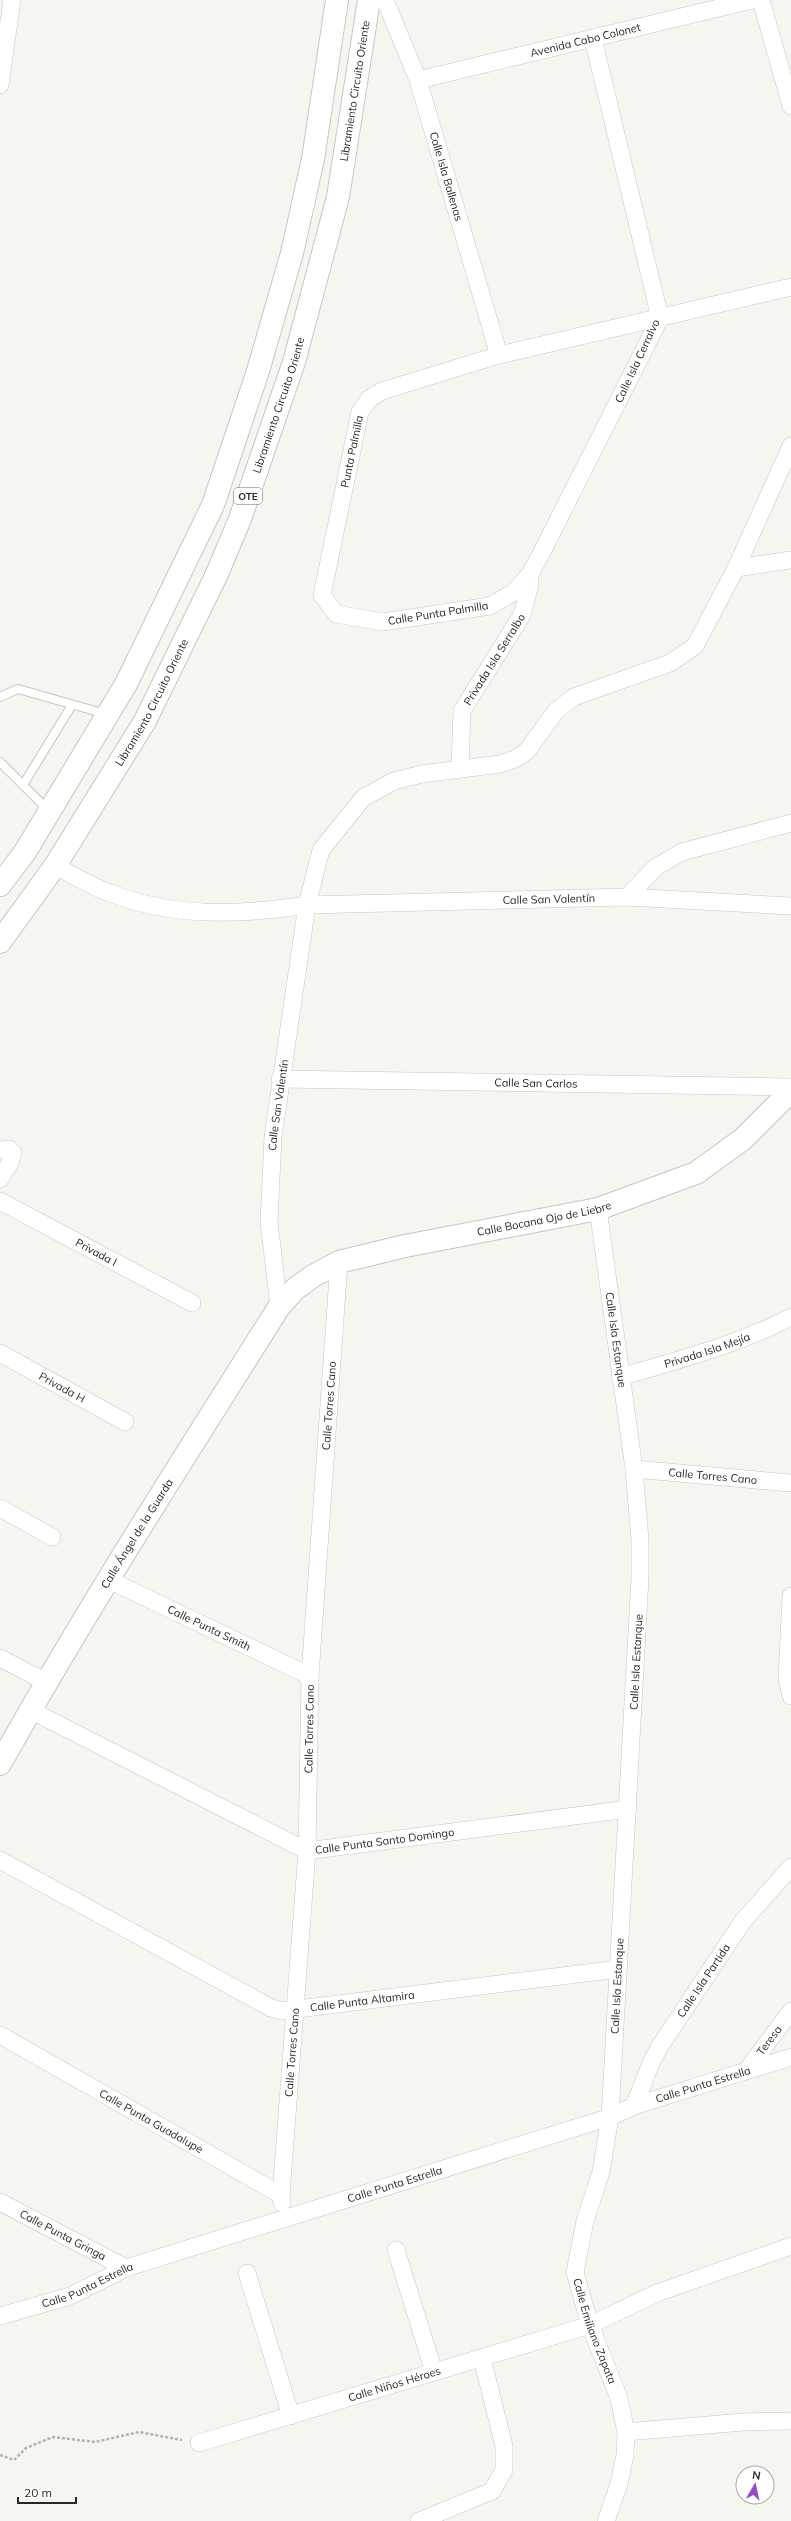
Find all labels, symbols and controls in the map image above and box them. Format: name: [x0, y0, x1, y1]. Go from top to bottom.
street label: Libramiento Circuito Oriente: [337, 19, 373, 162]
street label: Avenida Cabo Colonet: [529, 20, 642, 60]
street label: Calle Isla Ballenas: [427, 130, 466, 223]
street label: Calle Isla Cerralvo: [611, 317, 663, 405]
street label: Libramiento Circuito Oriente: [249, 336, 307, 475]
street label: Punta Palmilla: [337, 414, 366, 489]
road number: OTE: [234, 488, 262, 504]
street label: Calle Punta Palmilla: [387, 598, 489, 628]
street label: Privada Isla Serralbo: [460, 611, 528, 708]
street label: Libramiento Circuito Oriente: [112, 636, 191, 769]
street label: Calle San Valentín: [502, 891, 595, 907]
street label: Calle San Valentín: [265, 1058, 291, 1151]
street label: Calle San Carlos: [494, 1075, 578, 1091]
street label: Calle Bocana Ojo de Liebre: [476, 1198, 613, 1239]
street label: Privada I: [73, 1235, 119, 1269]
street label: Calle Isla Estanque: [603, 1291, 630, 1388]
street label: Privada Isla Mejía: [662, 1329, 752, 1371]
street label: Calle Torres Cano: [319, 1361, 339, 1451]
street label: Privada H: [37, 1369, 88, 1406]
street label: Calle Torres Cano: [668, 1465, 758, 1487]
street label: Calle Ángel de la Guarda: [98, 1476, 176, 1591]
street label: Calle Punta Smith: [165, 1602, 253, 1654]
street label: Calle Isla Estanque: [626, 1614, 646, 1710]
street label: Calle Torres Cano: [301, 1684, 317, 1774]
street label: Calle Punta Santo Domingo: [314, 1825, 455, 1857]
street label: Calle Isla Estanque: [607, 1938, 627, 2034]
street label: Calle Isla Partida: [674, 1941, 733, 2020]
street label: Calle Punta Altamira: [309, 1987, 415, 2014]
street label: Calle Torres Cano: [281, 2007, 302, 2097]
street label: Teresa: [753, 2023, 785, 2058]
street label: Calle Punta Estrella: [654, 2063, 752, 2106]
street label: Calle Punta Guadalupe: [97, 2086, 206, 2156]
street label: Calle Punta Estrella: [346, 2163, 444, 2206]
street label: Calle Punta Gringa: [17, 2207, 109, 2263]
street label: Calle Punta Estrella: [40, 2259, 135, 2311]
street label: Calle Emiliano Zapata: [570, 2277, 620, 2386]
street label: Calle Niños Héroes: [346, 2363, 442, 2405]
north arrow: [735, 2465, 775, 2505]
text: N: [751, 2468, 762, 2483]
scale bar: [18, 2479, 76, 2505]
text: 20 m: [24, 2485, 52, 2500]

